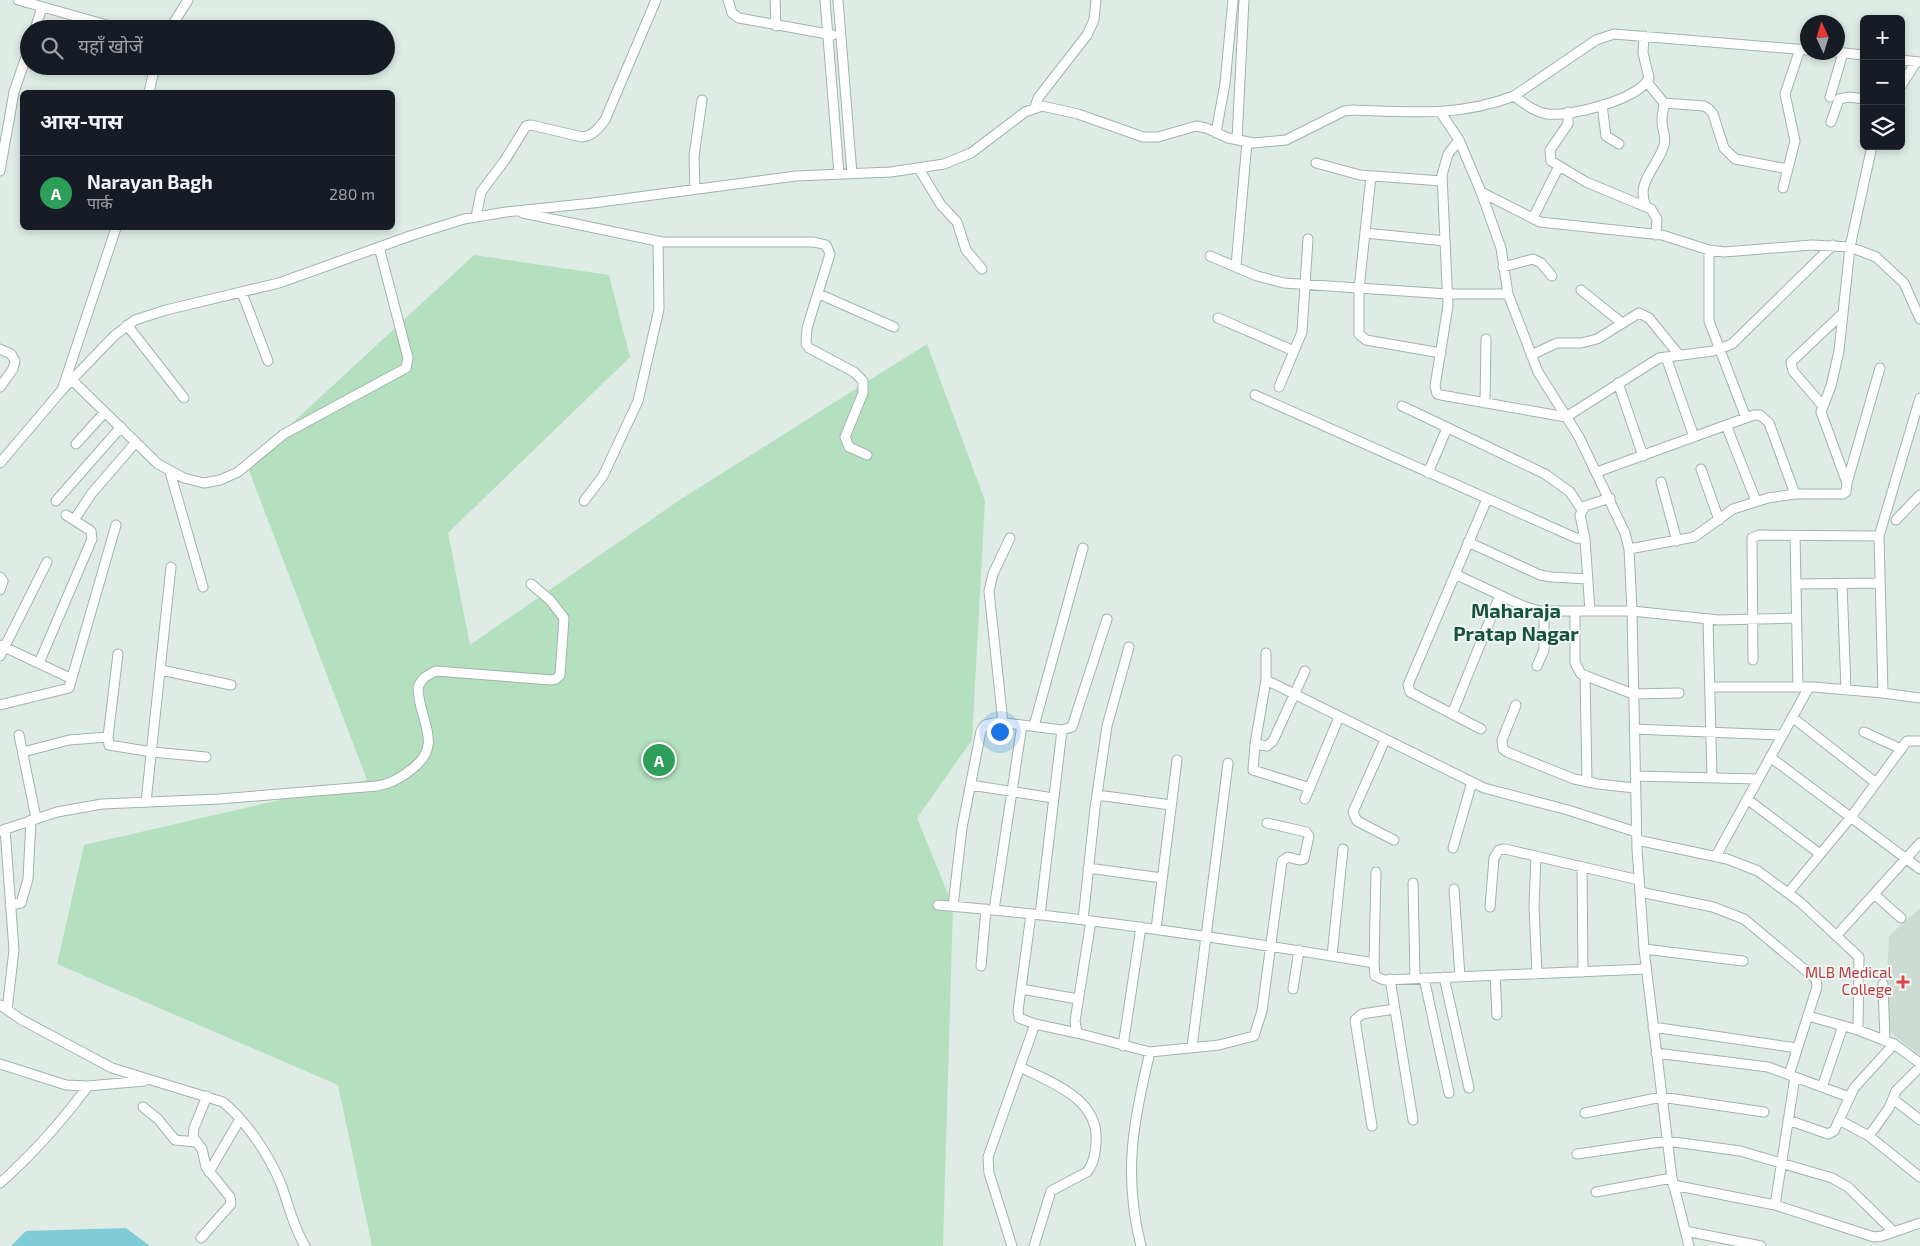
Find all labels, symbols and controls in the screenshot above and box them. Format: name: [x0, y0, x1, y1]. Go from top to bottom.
north arrow: [1800, 15, 1845, 60]
map controls: [1860, 15, 1905, 150]
button: +: [1860, 15, 1905, 60]
search box: [20, 20, 395, 75]
icon: search: [38, 34, 66, 62]
text: यहाँ खोजें: [78, 34, 143, 57]
button: −: [1860, 60, 1905, 105]
button: layers: [1860, 105, 1905, 150]
text: आस-पास: [40, 108, 123, 133]
text: Narayan Bagh: [87, 170, 213, 193]
text: A: [51, 184, 61, 203]
text: 280 m: [329, 184, 375, 203]
text: पार्क: [87, 193, 113, 212]
district label: Maharaja Pratap Nagar: [1453, 598, 1579, 645]
your location: [987, 719, 1013, 745]
pin: A: [643, 741, 675, 779]
place label: MLB Medical College: [1805, 963, 1893, 998]
marker: MLB Medical College: [1896, 975, 1910, 989]

